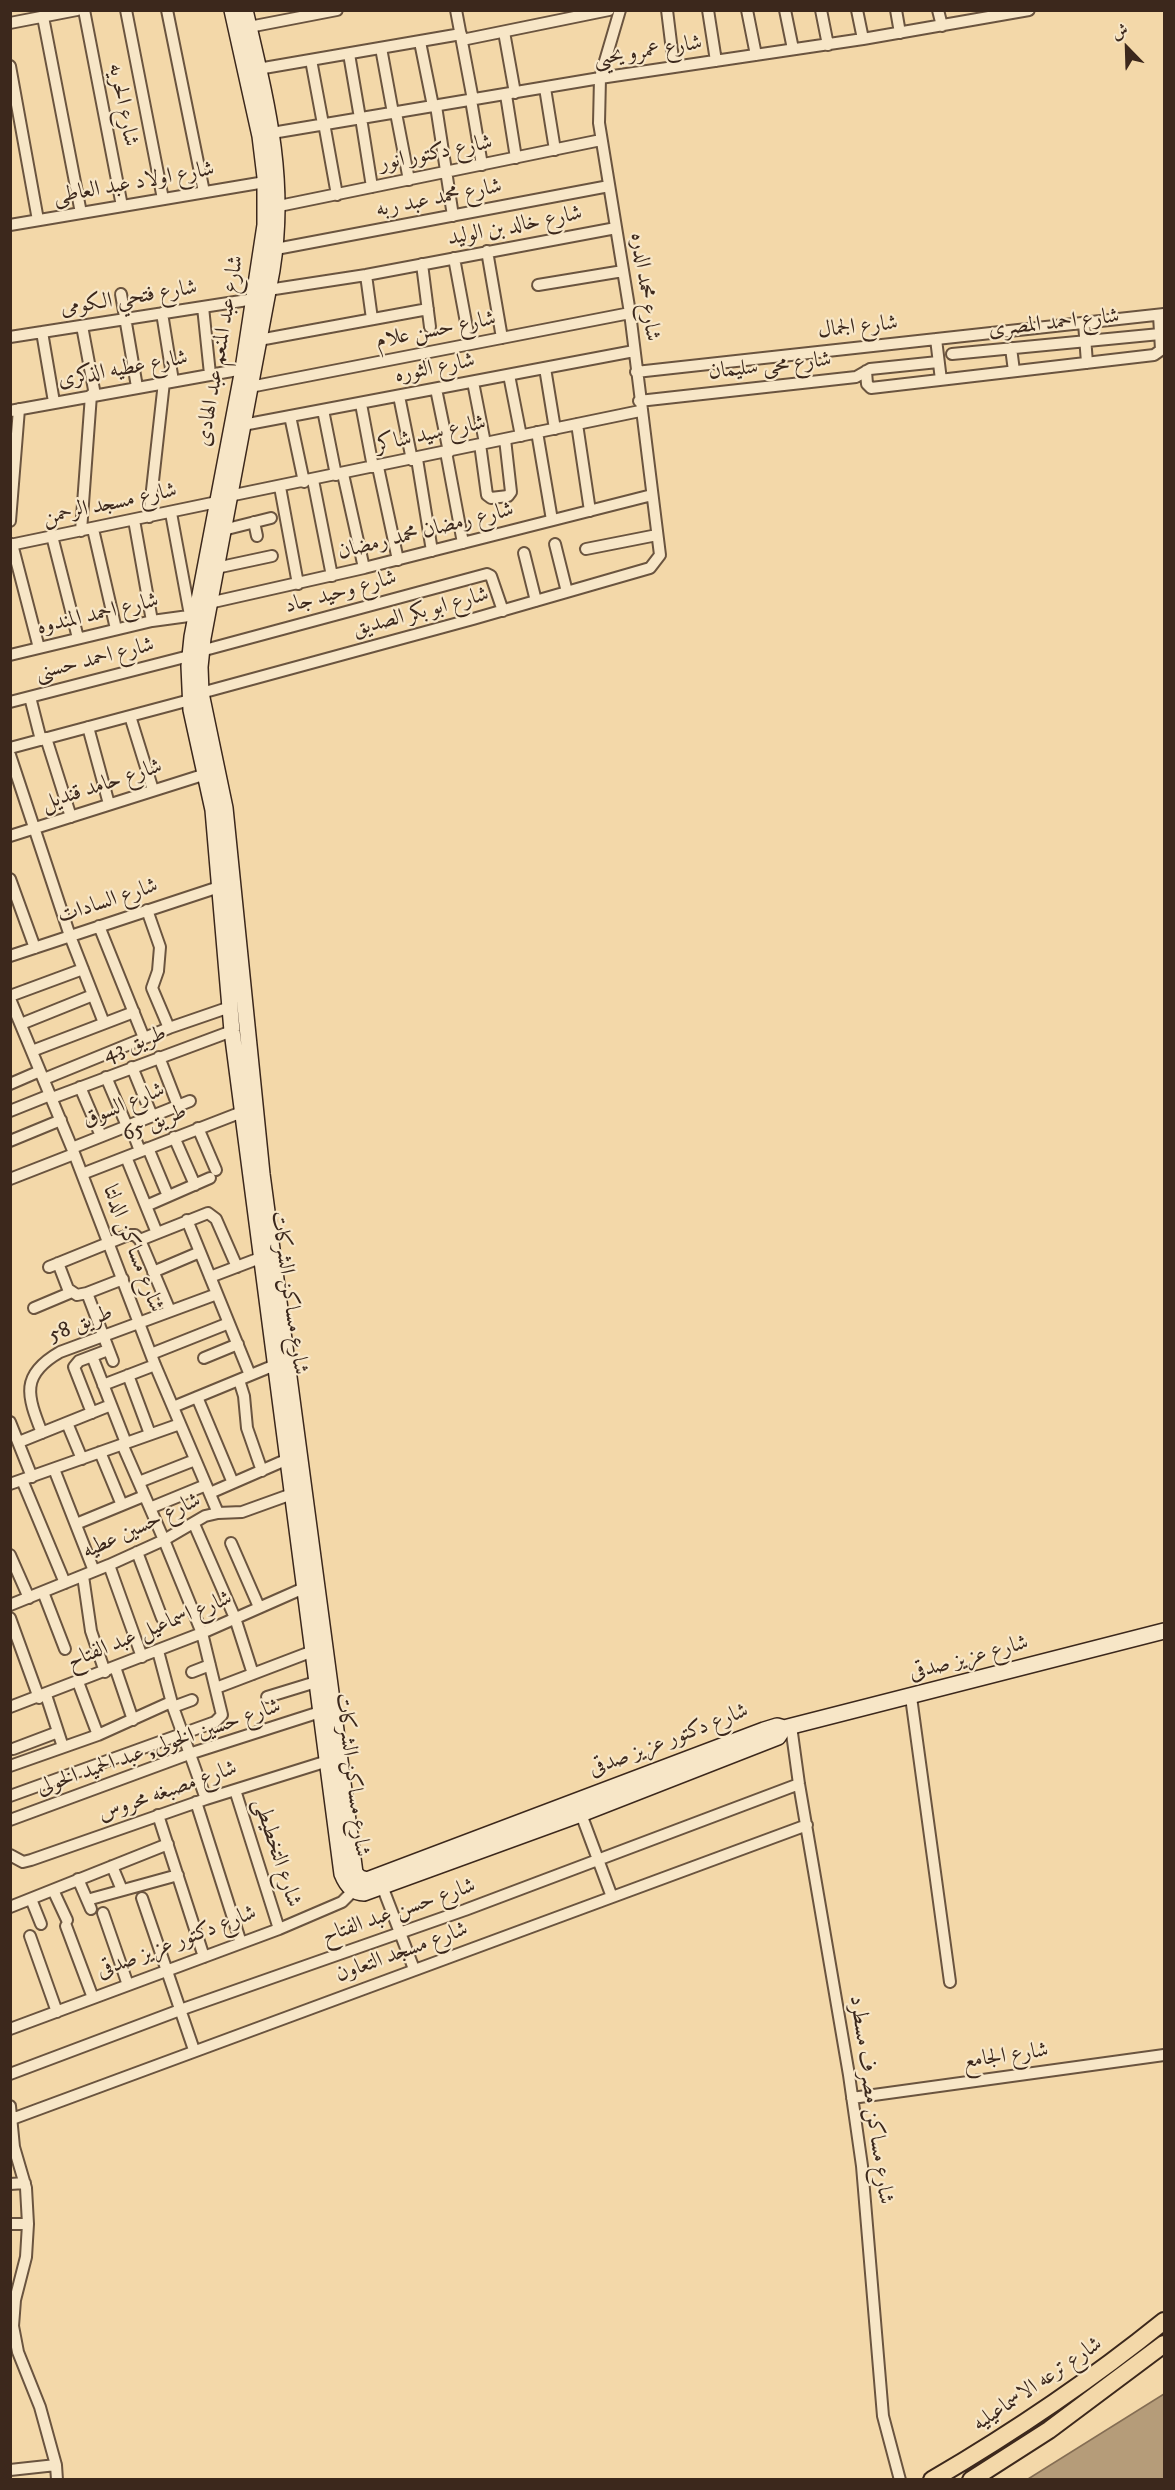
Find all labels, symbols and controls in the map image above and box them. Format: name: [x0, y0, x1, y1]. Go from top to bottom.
north arrow: [1097, 18, 1157, 78]
text: ش: [1109, 19, 1131, 44]
street label: شارع عمرو يحيى: [592, 30, 704, 74]
street label: شارع الحريه: [101, 61, 143, 149]
street label: شارع دكتور انور: [377, 130, 495, 178]
street label: شارع اولاد عبد العاطى: [51, 157, 217, 211]
street label: شارع محمد عبد ربه: [374, 174, 504, 224]
street label: شارع خالد بن الوليد: [445, 201, 585, 253]
street label: شارع محمد الدره: [623, 231, 665, 343]
street label: شارع عبد المنعم عبد الهادى: [191, 253, 251, 449]
street label: شارع فتحي الكومى: [59, 275, 199, 323]
street label: شارع احمد المصرى: [987, 304, 1121, 344]
street label: شارع حسن علام: [374, 306, 498, 356]
street label: شارع الجمال: [817, 311, 899, 345]
street label: شارع عطيه الذكرى: [56, 346, 190, 394]
street label: شارع محى سليمان: [707, 347, 833, 387]
street label: شارع الثوره: [393, 348, 477, 390]
street label: شارع سيد شاكر: [374, 410, 488, 460]
street label: شارع مسجد الرحمن: [41, 478, 179, 532]
street label: شارع رمضان محمد رمضان: [335, 497, 517, 567]
street label: شارع وحيد جاد: [282, 565, 400, 621]
street label: شارع ابو بكر الصديق: [350, 582, 492, 644]
street label: شارع احمد المندوه: [35, 588, 161, 642]
street label: شارع احمد حسنى: [33, 632, 157, 688]
street label: شارع حامد قنديل: [38, 754, 166, 818]
street label: شارع السادات: [54, 873, 162, 931]
street label: طريق 43: [100, 1021, 170, 1069]
street label: شارع السوق: [79, 1078, 169, 1134]
street label: طريق 65: [119, 1099, 191, 1149]
street label: شارع مساكن الدلتا: [96, 1181, 168, 1317]
street label: شارع مساكن الشركات: [263, 1209, 313, 1377]
street label: طريق 58: [45, 1300, 117, 1350]
street label: شارع حسين عطيه: [79, 1488, 205, 1566]
street label: شارع اسماعيل عبد الفتاح: [64, 1586, 236, 1676]
street label: شارع عزيز صدقى: [907, 1630, 1031, 1688]
street label: شارع مساكن الشركات: [328, 1691, 374, 1859]
street label: شارع حسين الخولى, عبد الحميد الخولى: [33, 1694, 285, 1802]
street label: شارع دكتور عزيز صدقى: [585, 1698, 753, 1784]
street label: شارع مصبغه محروس: [95, 1756, 241, 1828]
street label: شارع التخطيطى: [246, 1795, 306, 1911]
street label: شارع حسن عبد الفتاح: [319, 1873, 479, 1951]
street label: شارع دكتور عزيز صدقى: [93, 1900, 261, 1986]
street label: شارع مسجد التعاون: [332, 1917, 472, 1989]
street label: شارع مساكن مصرف مسطرد: [842, 1994, 898, 2206]
street label: شارع الجامع: [962, 2038, 1050, 2076]
street label: شارع ترعه الاسماعيليه: [968, 2332, 1108, 2438]

